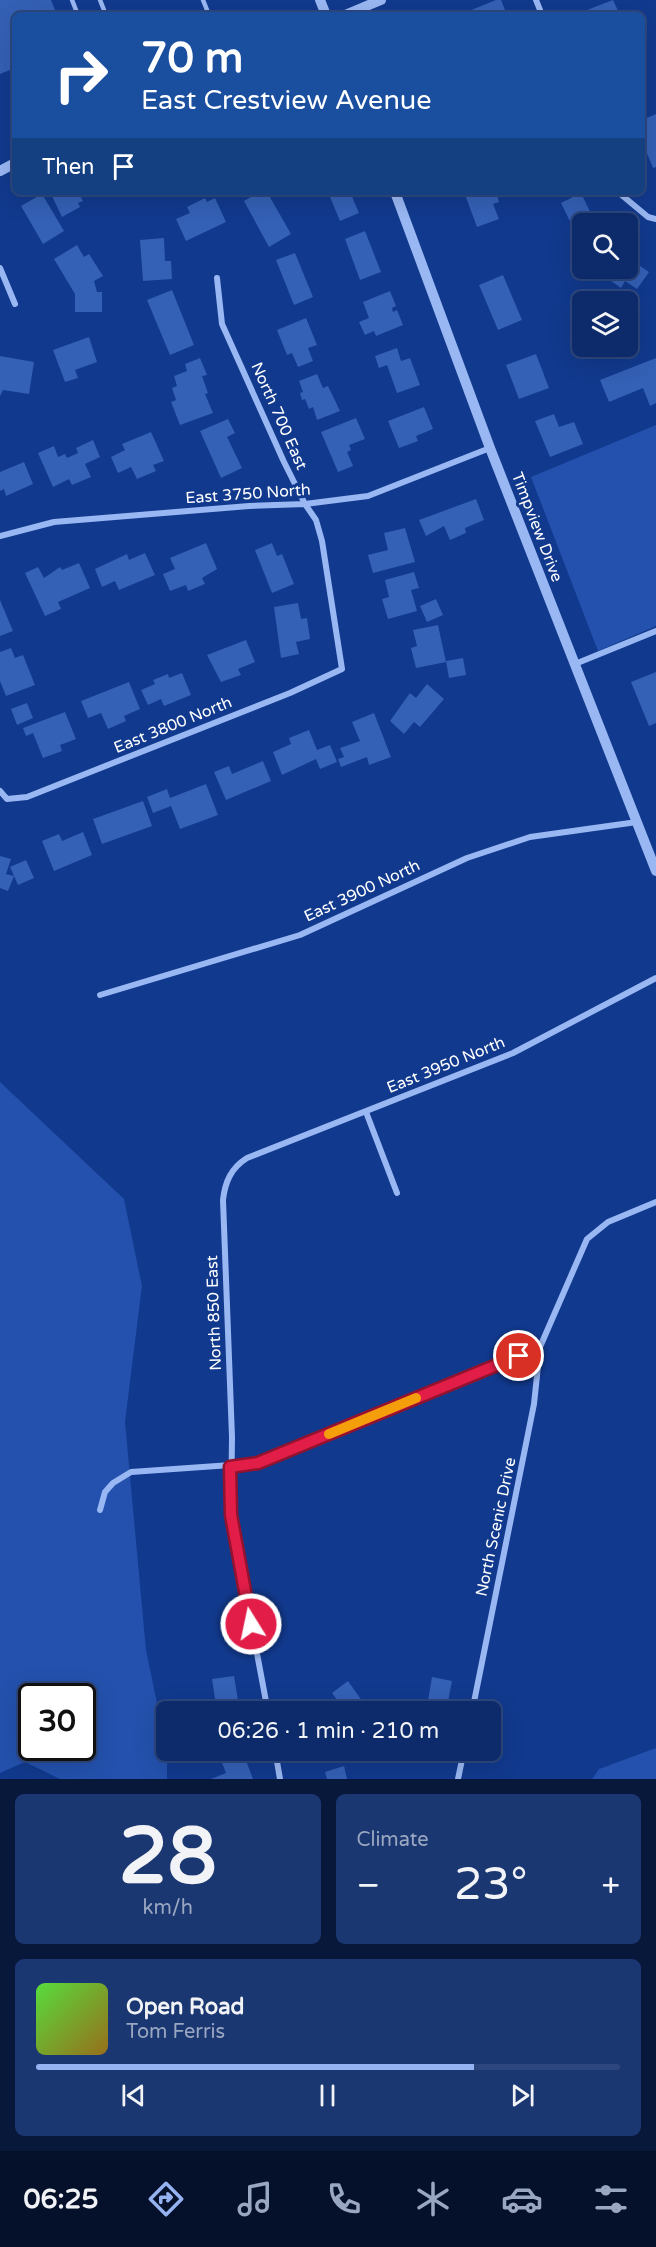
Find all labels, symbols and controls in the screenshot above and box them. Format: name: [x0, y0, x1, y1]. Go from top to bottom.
text: 70 m: [141, 33, 243, 84]
icon: right: [42, 36, 120, 114]
text: East Crestview Avenue: [141, 84, 431, 117]
icon: arrive: [107, 150, 140, 183]
text: Then: [42, 154, 95, 180]
map controls: [572, 213, 638, 357]
button: search: [572, 213, 638, 279]
button: layers: [572, 291, 638, 357]
street label: North 700 East: [246, 359, 312, 473]
street label: Timpview Drive: [507, 469, 567, 585]
street label: East 3750 North: [185, 480, 311, 508]
street label: East 3800 North: [111, 692, 235, 758]
street label: East 3900 North: [301, 855, 423, 927]
street label: East 3950 North: [384, 1032, 508, 1098]
street label: North 850 East: [202, 1255, 226, 1371]
pin: [493, 1330, 544, 1381]
icon: arrive: [502, 1339, 535, 1372]
street label: North Scenic Drive: [471, 1456, 521, 1598]
position arrow: [219, 1592, 283, 1656]
speed limit sign: 30: [18, 1683, 96, 1761]
text: 06:26 · 1 min · 210 m: [218, 1718, 439, 1744]
text: 28: [119, 1810, 217, 1904]
text: Climate: [357, 1828, 429, 1852]
text: 23°: [454, 1858, 527, 1912]
text: −: [357, 1866, 380, 1905]
text: +: [601, 1866, 620, 1905]
text: km/h: [143, 1896, 193, 1920]
text: Open Road: [126, 1994, 244, 2020]
text: Tom Ferris: [126, 2020, 225, 2044]
icon: previous: [117, 2079, 150, 2112]
icon: pause: [311, 2079, 344, 2112]
icon: next: [506, 2079, 539, 2112]
icon: directions: [145, 2178, 187, 2220]
icon: music: [234, 2178, 276, 2220]
icon: phone: [323, 2178, 365, 2220]
icon: climate: [412, 2178, 454, 2220]
icon: car: [501, 2178, 543, 2220]
icon: filters: [590, 2178, 632, 2220]
text: 06:25: [24, 2183, 98, 2216]

